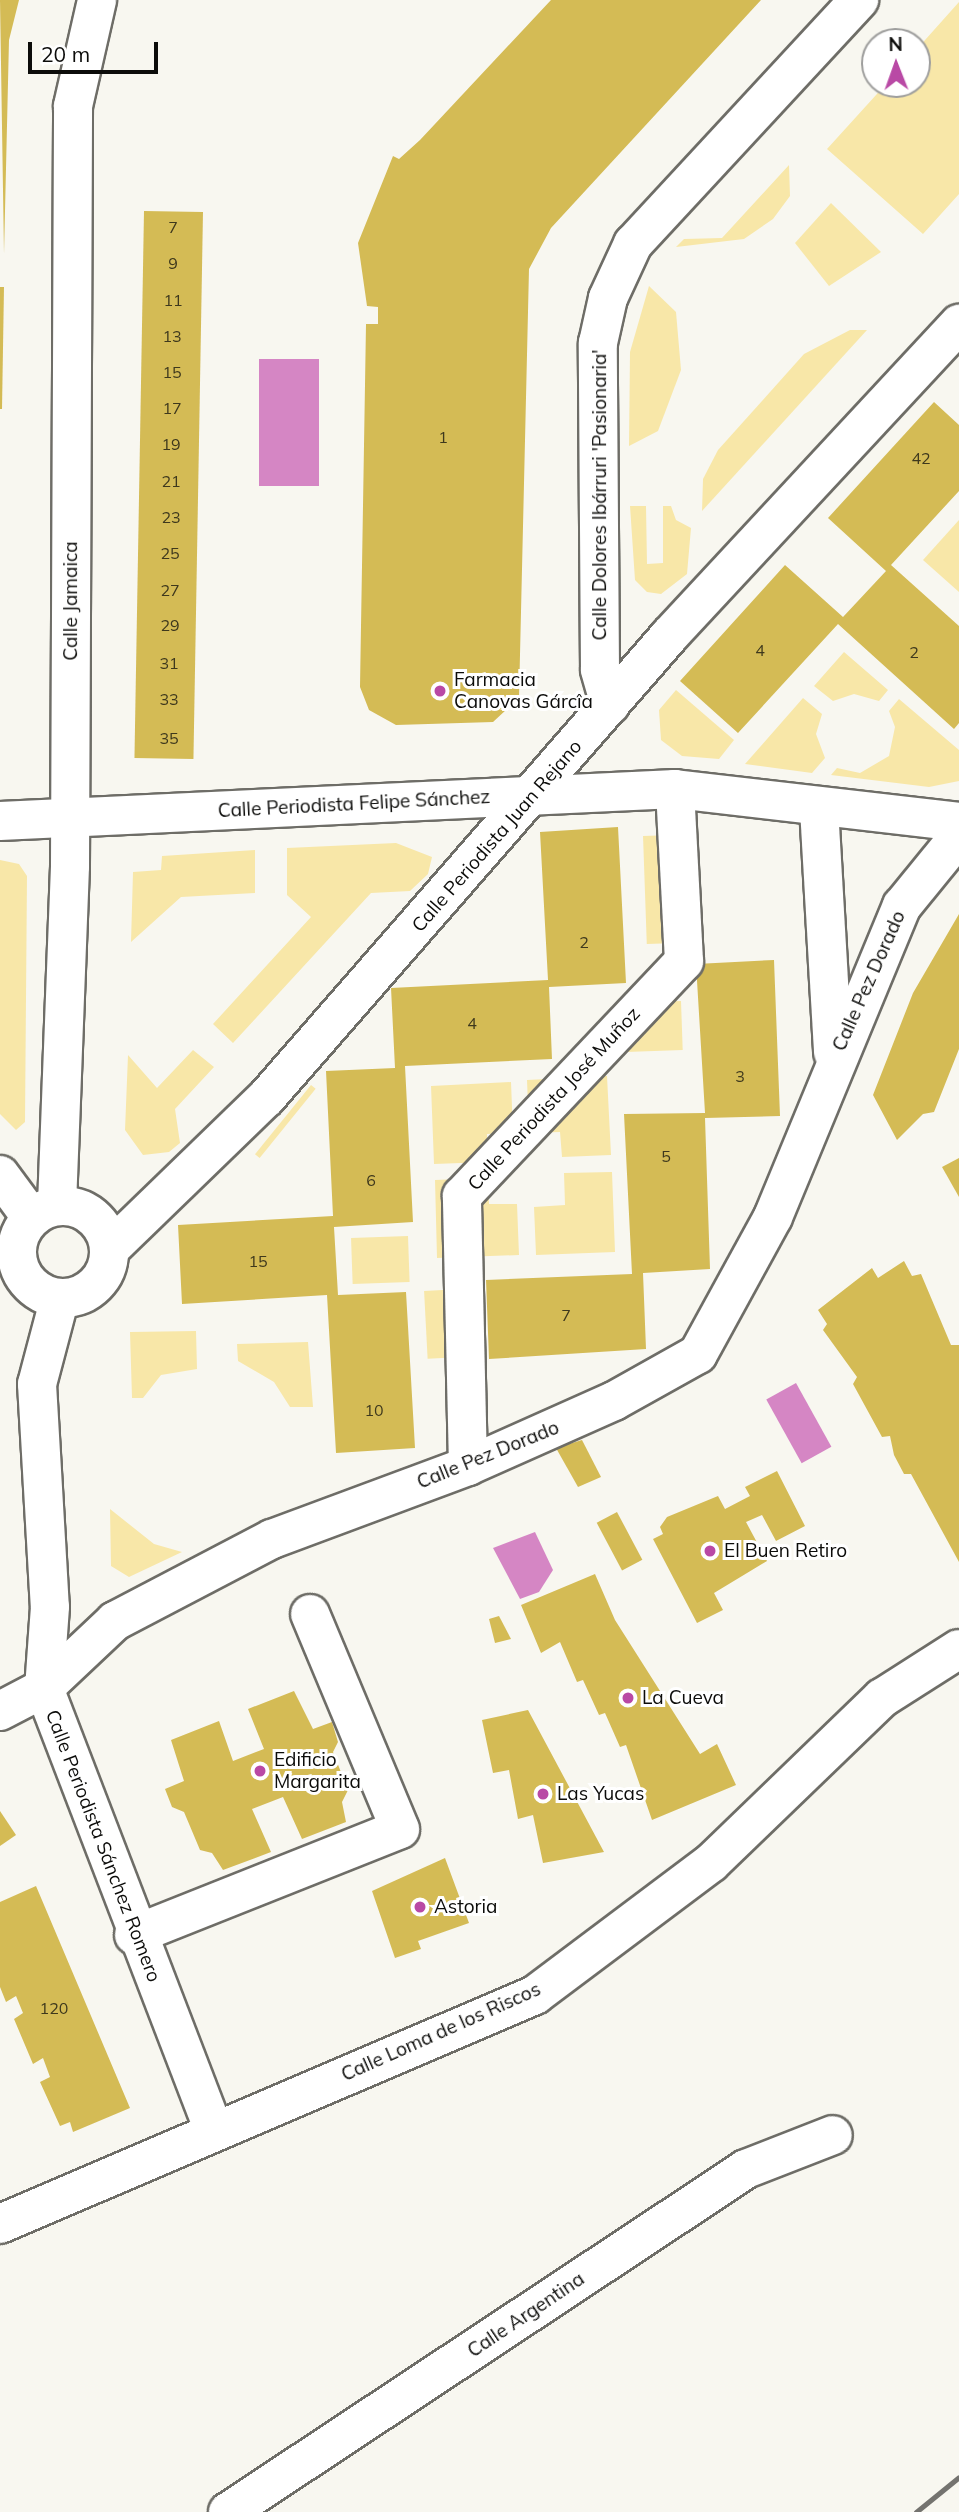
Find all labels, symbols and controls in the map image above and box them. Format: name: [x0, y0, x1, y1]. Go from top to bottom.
scale bar: [32, 28, 161, 72]
north arrow: [861, 28, 931, 98]
text: N: [888, 32, 903, 56]
text: 20 m: [41, 41, 90, 67]
house number: 7: [168, 217, 178, 237]
house number: 9: [168, 253, 178, 273]
house number: 11: [163, 290, 183, 310]
house number: 13: [162, 326, 182, 346]
street label: Calle Dolores Ibárruri 'Pasionaria': [589, 349, 611, 641]
house number: 15: [162, 362, 182, 382]
house number: 17: [162, 398, 182, 418]
house number: 1: [438, 427, 448, 447]
house number: 19: [161, 434, 181, 454]
house number: 42: [911, 448, 931, 468]
house number: 21: [161, 471, 181, 491]
house number: 23: [161, 507, 181, 527]
street label: Calle Jamaica: [60, 541, 82, 661]
house number: 25: [160, 543, 180, 563]
house number: 27: [160, 580, 180, 600]
house number: 29: [160, 615, 180, 635]
house number: 4: [755, 640, 765, 660]
house number: 2: [909, 642, 919, 662]
house number: 31: [159, 653, 179, 673]
place label: Farmacia Canovas Gárcîa: [454, 669, 593, 713]
marker: Farmacia Canovas Gárcîa: [432, 683, 448, 699]
house number: 33: [159, 689, 179, 709]
house number: 35: [159, 728, 179, 748]
street label: Calle Periodista Juan Rejano: [407, 735, 587, 937]
street label: Calle Periodista Felipe Sánchez: [217, 785, 491, 823]
street label: Calle Pez Dorado: [828, 907, 910, 1055]
house number: 2: [579, 932, 589, 952]
street label: Calle Periodista José Muñoz: [463, 1003, 645, 1195]
house number: 4: [467, 1013, 477, 1033]
house number: 3: [735, 1066, 745, 1086]
house number: 5: [661, 1146, 671, 1166]
house number: 6: [366, 1170, 376, 1190]
house number: 15: [248, 1251, 268, 1271]
house number: 7: [561, 1305, 571, 1325]
house number: 10: [364, 1400, 384, 1420]
street label: Calle Pez Dorado: [414, 1416, 562, 1494]
place label: El Buen Retiro: [724, 1540, 847, 1562]
marker: El Buen Retiro: [702, 1543, 718, 1559]
place label: La Cueva: [642, 1687, 724, 1709]
marker: La Cueva: [620, 1690, 636, 1706]
street label: Calle Periodista Sánchez Romero: [40, 1707, 166, 1985]
place label: Edificio Margarita: [274, 1749, 361, 1793]
marker: Edificio Margarita: [252, 1763, 268, 1779]
place label: Las Yucas: [557, 1783, 644, 1805]
marker: Las Yucas: [535, 1786, 551, 1802]
place label: Astoria: [434, 1896, 497, 1918]
marker: Astoria: [412, 1899, 428, 1915]
street label: Calle Loma de los Riscos: [338, 1978, 544, 2086]
house number: 120: [40, 1998, 68, 2018]
street label: Calle Argentina: [463, 2268, 589, 2362]

